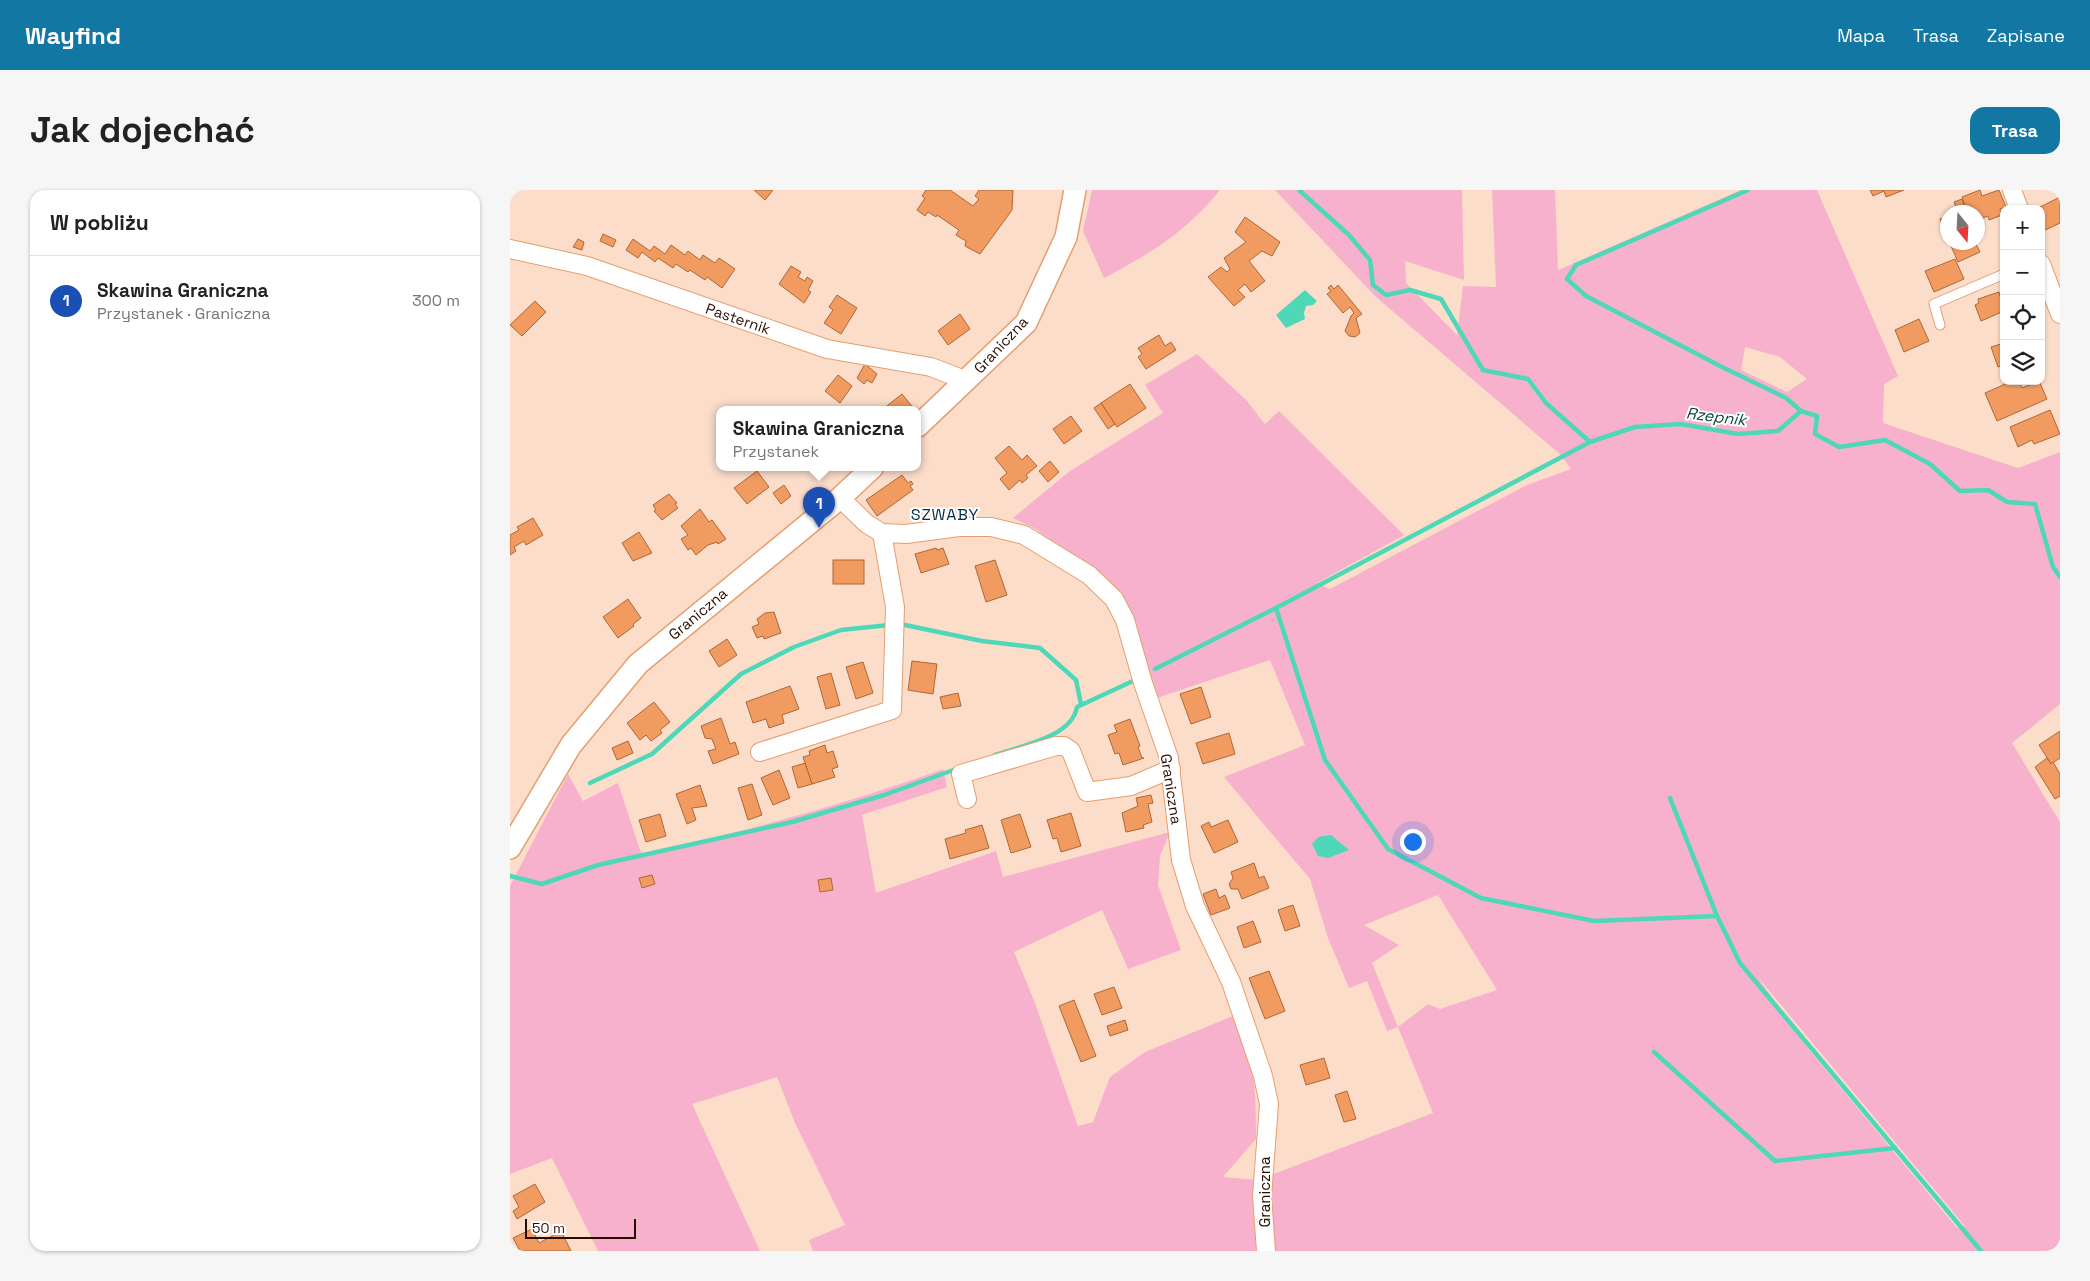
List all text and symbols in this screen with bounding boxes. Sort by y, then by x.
text: Wayfind [25,20,121,51]
text: Mapa [1837,24,1885,47]
text: Trasa [1913,24,1959,47]
text: Zapisane [1987,24,2065,47]
button: Trasa [1970,107,2060,154]
text: Jak dojechać [30,108,255,152]
north arrow [1940,205,1985,250]
map controls [2000,205,2045,385]
button: + [2000,205,2045,250]
text: W pobliżu [50,209,149,236]
button: − [2000,250,2045,295]
text: Skawina Graniczna [97,278,269,303]
text: 1 [62,290,70,311]
text: 300 m [412,290,460,311]
button: locate [2000,295,2045,340]
street label: Pasternik [703,299,773,338]
text: Przystanek · Graniczna [97,303,271,324]
street label: Graniczna [969,312,1032,377]
button: layers [2000,340,2045,385]
water label: Rzepnik [1685,402,1749,431]
popup [716,406,921,471]
text: Skawina Graniczna [733,416,904,441]
text: Przystanek [733,441,819,462]
pin: 1 [803,487,835,528]
district label: SZWABY [911,504,979,525]
street label: Graniczna [664,583,731,644]
street label: Graniczna [1157,752,1186,826]
your location [1400,829,1426,855]
street label: Graniczna [1255,1156,1274,1228]
scale bar [525,1216,636,1239]
text: 50 m [532,1219,565,1237]

